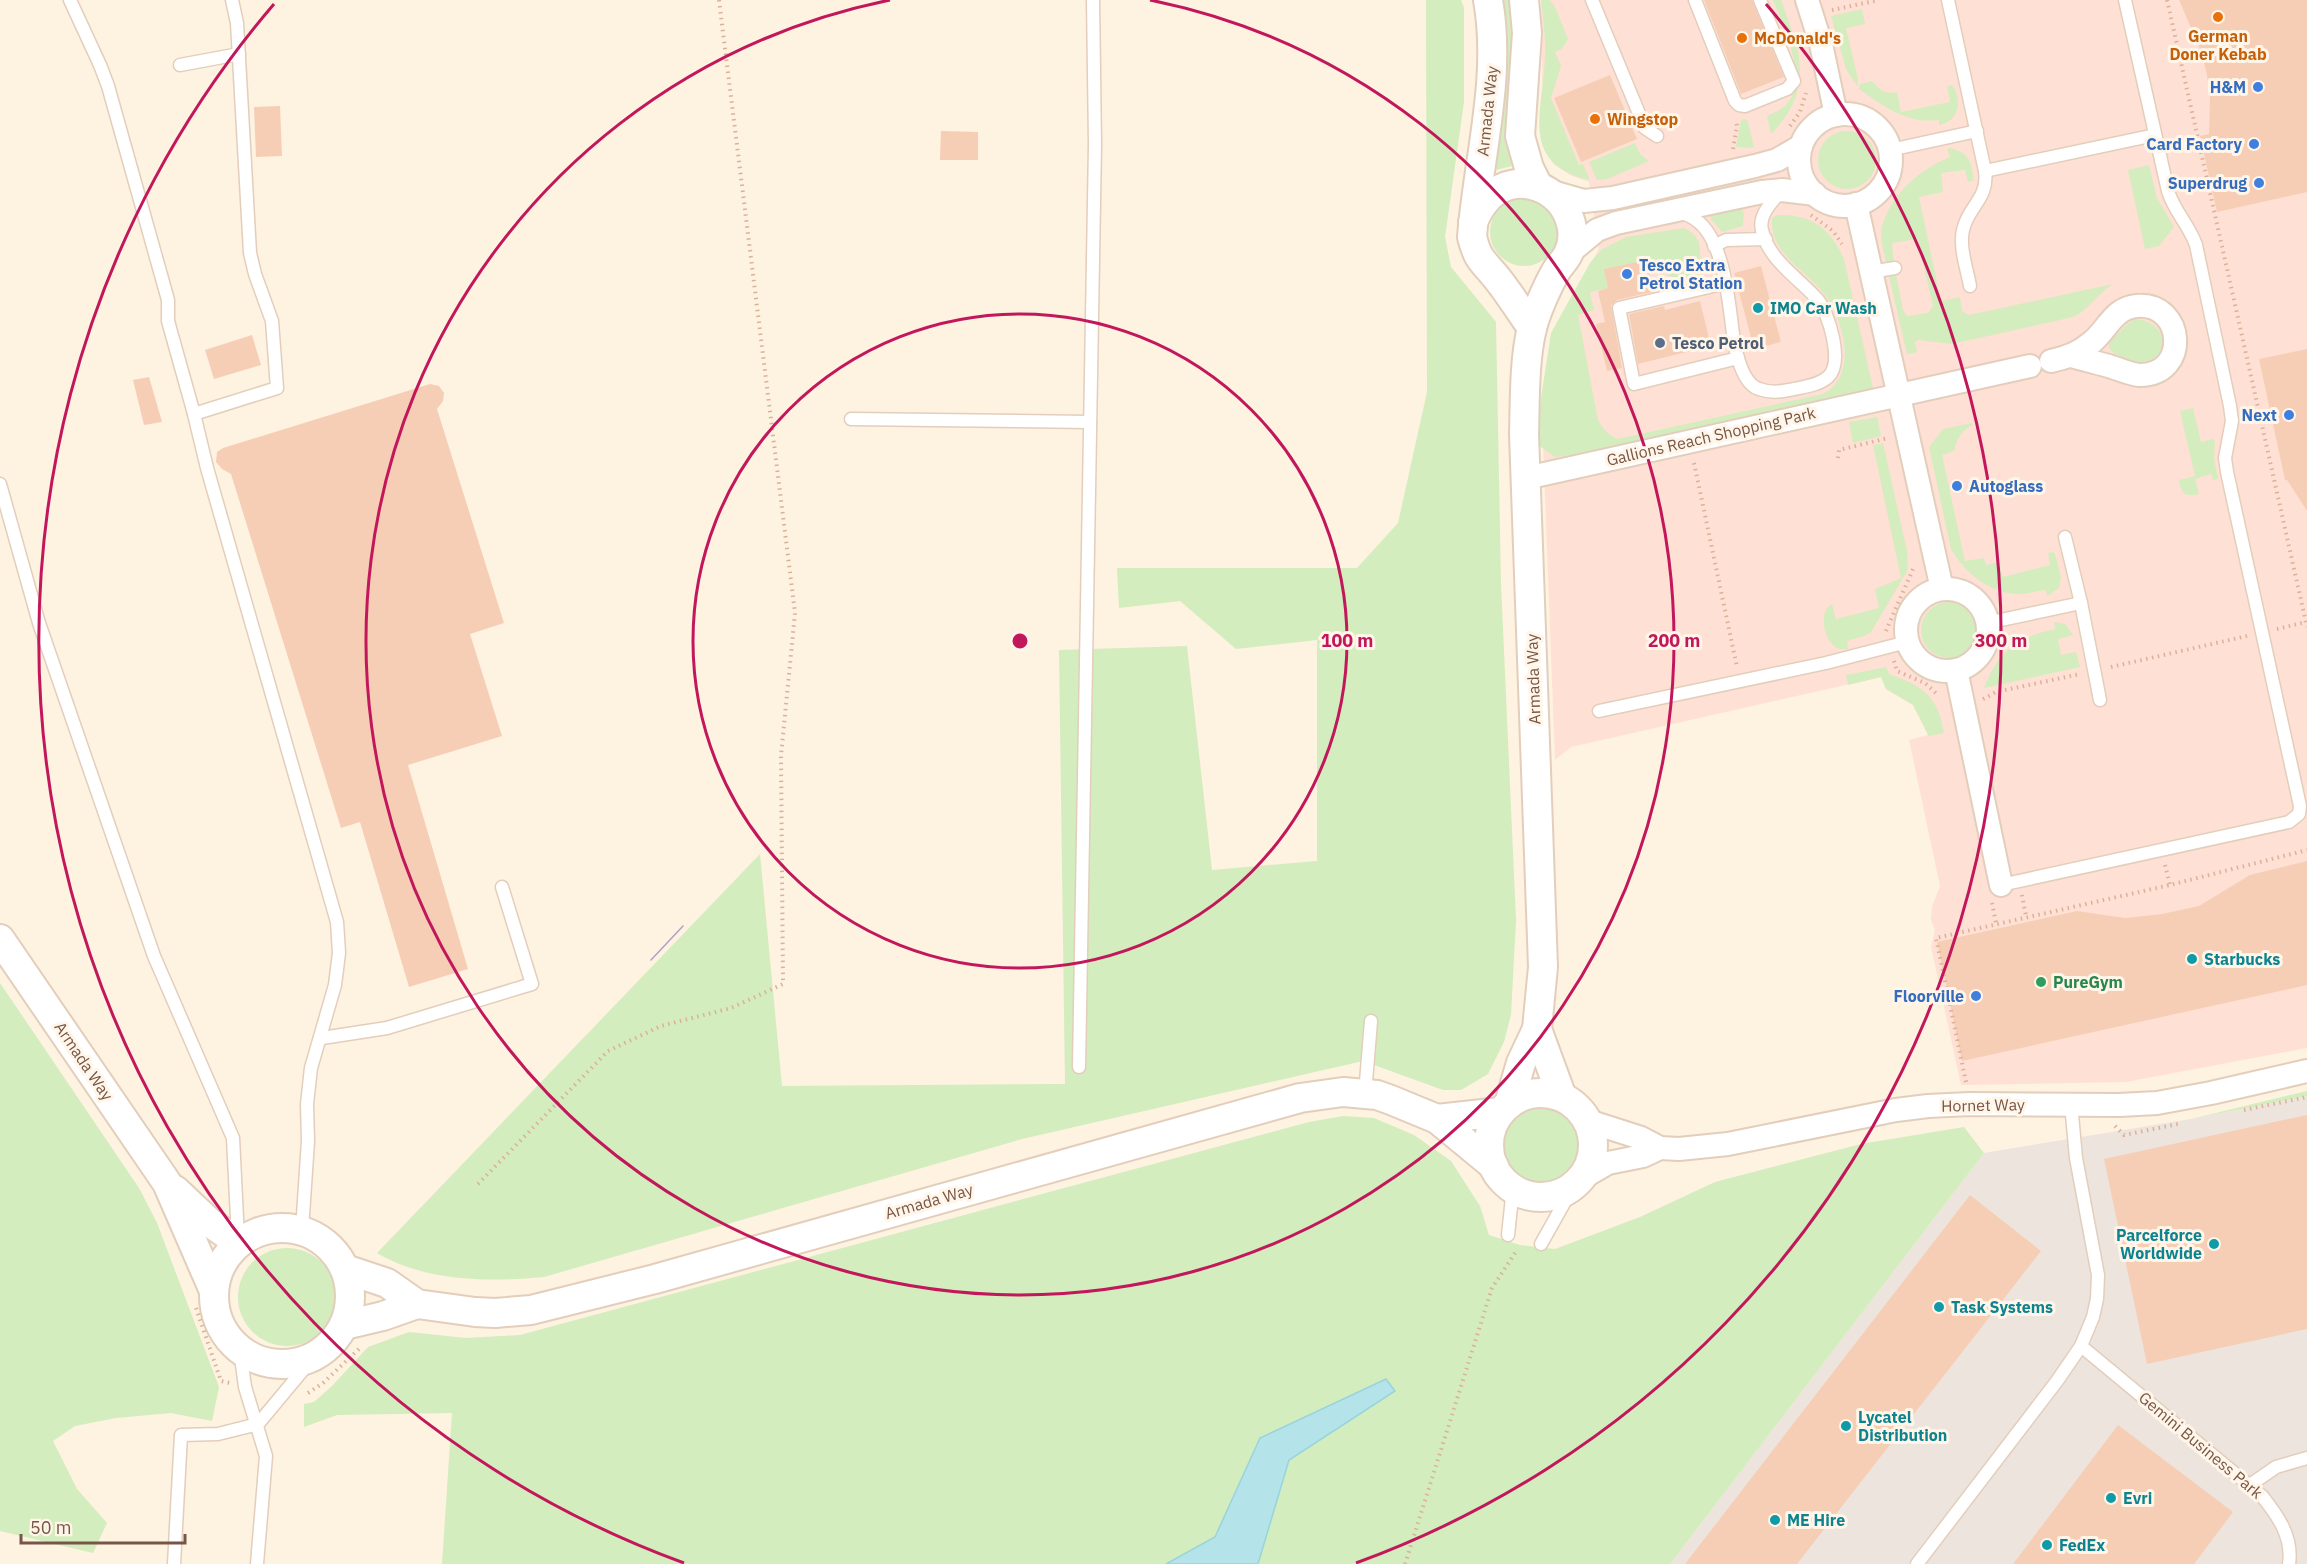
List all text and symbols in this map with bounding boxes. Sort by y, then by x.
marker: German Doner Kebab [2211,10,2225,24]
place label: German Doner Kebab [2169,26,2267,64]
place label: McDonald's [1754,28,1841,48]
marker: McDonald's [1735,31,1749,45]
street label: Armada Way [1472,65,1502,157]
place label: H&M [2210,77,2246,97]
marker: H&M [2251,80,2265,94]
place label: Wingstop [1607,109,1679,129]
marker: Wingstop [1588,112,1602,126]
place label: Card Factory [2146,134,2242,154]
marker: Card Factory [2247,137,2261,151]
place label: Superdrug [2168,173,2247,193]
marker: Superdrug [2252,176,2266,190]
place label: Tesco Extra Petrol Station [1639,255,1743,293]
marker: Tesco Extra Petrol Station [1620,267,1634,281]
place label: IMO Car Wash [1770,298,1877,318]
marker: IMO Car Wash [1751,301,1765,315]
place label: Tesco Petrol [1672,333,1764,353]
marker: Tesco Petrol [1653,336,1667,350]
street label: Gallions Reach Shopping Park [1605,402,1818,470]
place label: Next [2242,405,2277,425]
marker: Next [2282,408,2296,422]
place label: Autoglass [1969,476,2043,496]
marker: Autoglass [1950,479,1964,493]
text: 100 m [1321,629,1373,652]
text: 200 m [1648,629,1700,652]
text: 300 m [1975,629,2027,652]
centre of rings [1010,631,1030,651]
street label: Armada Way [1521,633,1545,725]
place label: Starbucks [2204,949,2280,969]
marker: Starbucks [2185,952,2199,966]
place label: PureGym [2053,972,2123,992]
marker: PureGym [2034,975,2048,989]
place label: Floorville [1893,986,1964,1006]
marker: Floorville [1969,989,1983,1003]
street label: Armada Way [50,1018,118,1104]
street label: Hornet Way [1941,1094,2025,1116]
street label: Armada Way [883,1179,975,1223]
place label: Parcelforce Worldwide [2116,1225,2202,1263]
marker: Parcelforce Worldwide [2207,1237,2221,1251]
place label: Task Systems [1951,1297,2053,1317]
marker: Task Systems [1932,1300,1946,1314]
street label: Gemini Business Park [2135,1387,2267,1503]
place label: Lycatel Distribution [1858,1407,1947,1445]
marker: Lycatel Distribution [1839,1419,1853,1433]
place label: Evri [2123,1488,2152,1508]
marker: Evri [2104,1491,2118,1505]
scale bar [21,1507,184,1545]
place label: ME Hire [1787,1510,1845,1530]
marker: ME Hire [1768,1513,1782,1527]
text: 50 m [30,1516,72,1539]
place label: FedEx [2059,1535,2105,1555]
marker: FedEx [2040,1538,2054,1552]

